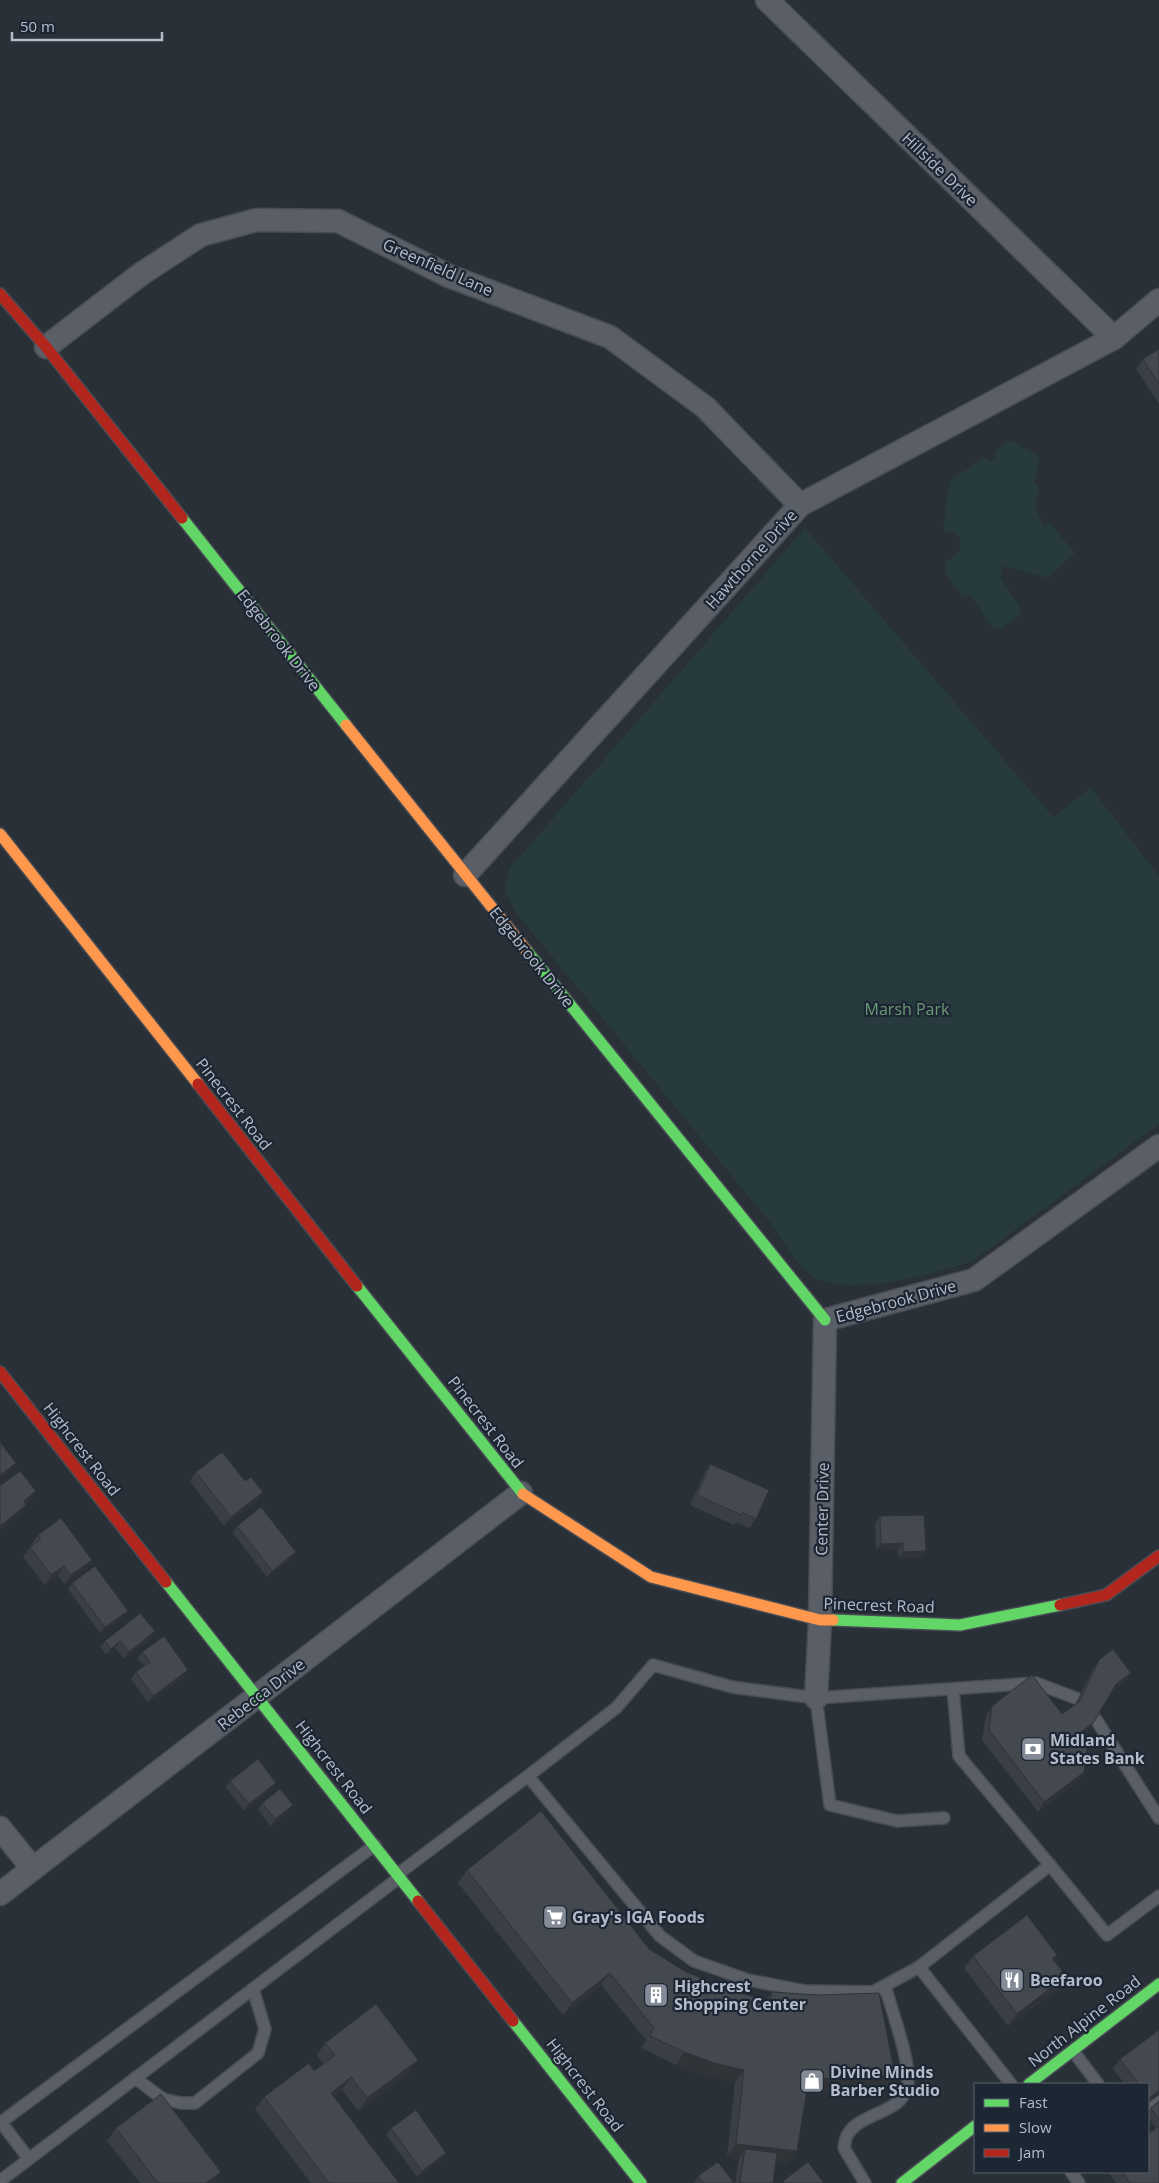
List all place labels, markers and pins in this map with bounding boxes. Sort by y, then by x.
place label: Midland States Bank [1050,1729,1145,1769]
bank icon: Midland States Bank [1020,1736,1046,1762]
supermarket icon: Gray's IGA Foods [542,1904,568,1930]
place label: Gray's IGA Foods [572,1906,705,1928]
restaurant icon: Beefaroo [999,1967,1025,1993]
place label: Beefaroo [1030,1969,1103,1991]
place label: Highcrest Shopping Center [674,1975,806,2015]
building icon: Highcrest Shopping Center [643,1982,669,2008]
place label: Divine Minds Barber Studio [830,2061,940,2101]
shop icon: Divine Minds Barber Studio [799,2068,825,2094]

